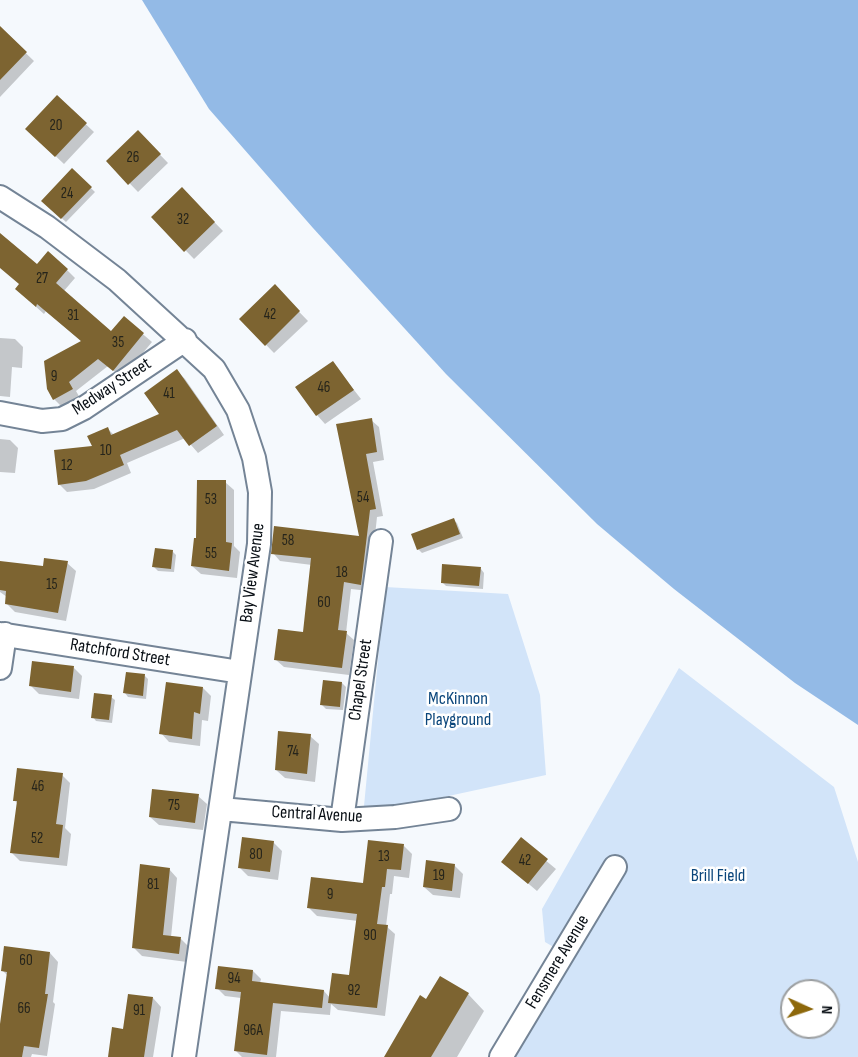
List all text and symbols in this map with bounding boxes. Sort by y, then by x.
house number: 20 [50,117,62,135]
house number: 26 [127,149,139,167]
house number: 24 [61,185,73,203]
house number: 32 [177,211,189,229]
house number: 27 [36,270,48,288]
house number: 42 [264,306,276,324]
house number: 31 [67,307,79,325]
house number: 35 [112,334,124,352]
street label: Medway Street [68,353,156,421]
house number: 9 [51,368,57,386]
house number: 46 [318,379,330,397]
house number: 41 [163,385,175,403]
house number: 10 [100,442,112,460]
house number: 12 [61,457,73,475]
house number: 54 [357,489,369,507]
house number: 53 [205,491,217,509]
street label: Bay View Avenue [236,522,270,624]
house number: 58 [282,532,294,550]
house number: 55 [205,545,217,563]
house number: 18 [336,564,348,582]
house number: 15 [46,576,58,594]
house number: 60 [317,594,331,612]
street label: Ratchford Street [69,634,171,672]
street label: Chapel Street [345,638,377,722]
park label: McKinnon Playground [425,688,491,730]
house number: 74 [287,743,299,761]
house number: 46 [32,778,44,796]
house number: 75 [168,797,180,815]
street label: Central Avenue [271,802,363,828]
house number: 52 [31,830,43,848]
house number: 80 [249,846,263,864]
house number: 13 [378,848,390,866]
house number: 42 [519,852,531,870]
park label: Brill Field [691,865,745,887]
house number: 19 [433,867,445,885]
house number: 81 [147,876,159,894]
house number: 9 [327,886,333,904]
street label: Fensmere Avenue [522,911,594,1013]
house number: 90 [363,927,377,945]
house number: 60 [19,952,33,970]
house number: 94 [228,970,240,988]
north arrow [780,979,840,1039]
house number: 92 [348,982,360,1000]
house number: 66 [17,1000,31,1018]
house number: 91 [133,1002,145,1020]
text: N [817,1005,836,1015]
house number: 96A [243,1022,263,1040]

